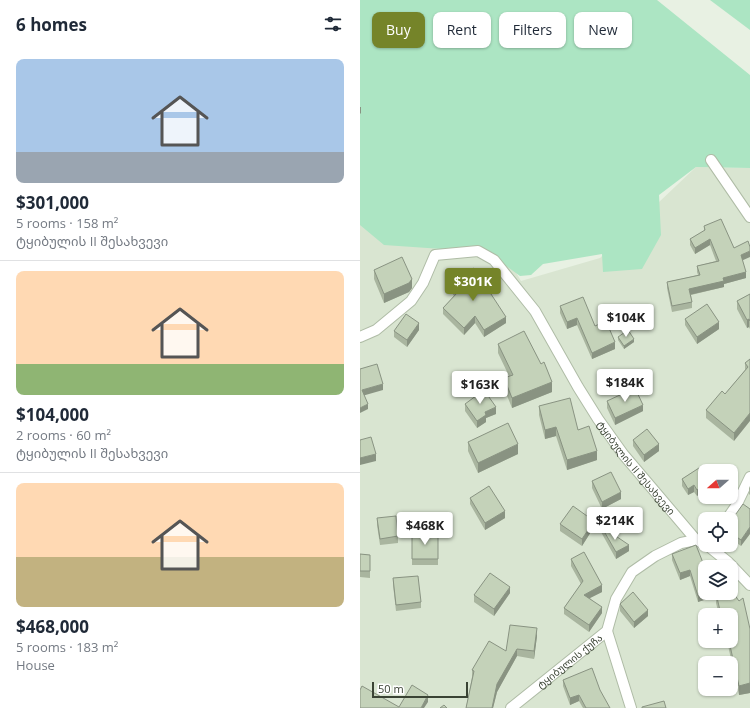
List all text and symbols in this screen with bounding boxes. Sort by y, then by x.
chip: Buy [372,12,425,48]
chip: Rent [433,12,491,48]
chip: Filters [499,12,566,48]
chip: New [574,12,632,48]
text: 6 homes [16,13,87,36]
icon: filters [322,13,344,35]
icon: home [144,85,216,157]
text: $301,000 [16,191,89,214]
text: 5 rooms · 158 m² [16,214,118,232]
text: ტყიბულის II შესახვევი [16,232,168,250]
pin: $301K [445,268,501,302]
text: $301K [454,272,492,290]
icon: home [144,297,216,369]
pin: $104K [598,304,654,338]
text: $104K [607,308,645,326]
pin: $184K [597,369,653,403]
pin: $163K [452,371,508,405]
text: $184K [606,373,644,391]
text: $163K [461,375,499,393]
text: $104,000 [16,403,89,426]
street label: ტყიბულის II შესახვევი [594,418,679,518]
text: 2 rooms · 60 m² [16,426,111,444]
text: ტყიბულის II შესახვევი [16,444,168,462]
north arrow [698,464,738,504]
map controls [698,464,738,696]
pin: $214K [587,507,643,541]
icon: home [144,509,216,581]
text: $214K [596,511,634,529]
pin: $468K [397,512,453,546]
button: locate [698,512,738,552]
text: $468K [406,516,444,534]
button: layers [698,560,738,600]
button: + [698,608,738,648]
text: $468,000 [16,615,89,638]
street label: ტყიბულის ქუჩა [534,631,605,692]
text: 5 rooms · 183 m² [16,638,118,656]
text: House [16,656,55,674]
button: − [698,656,738,696]
scale bar [372,680,468,699]
text: 50 m [378,681,404,696]

